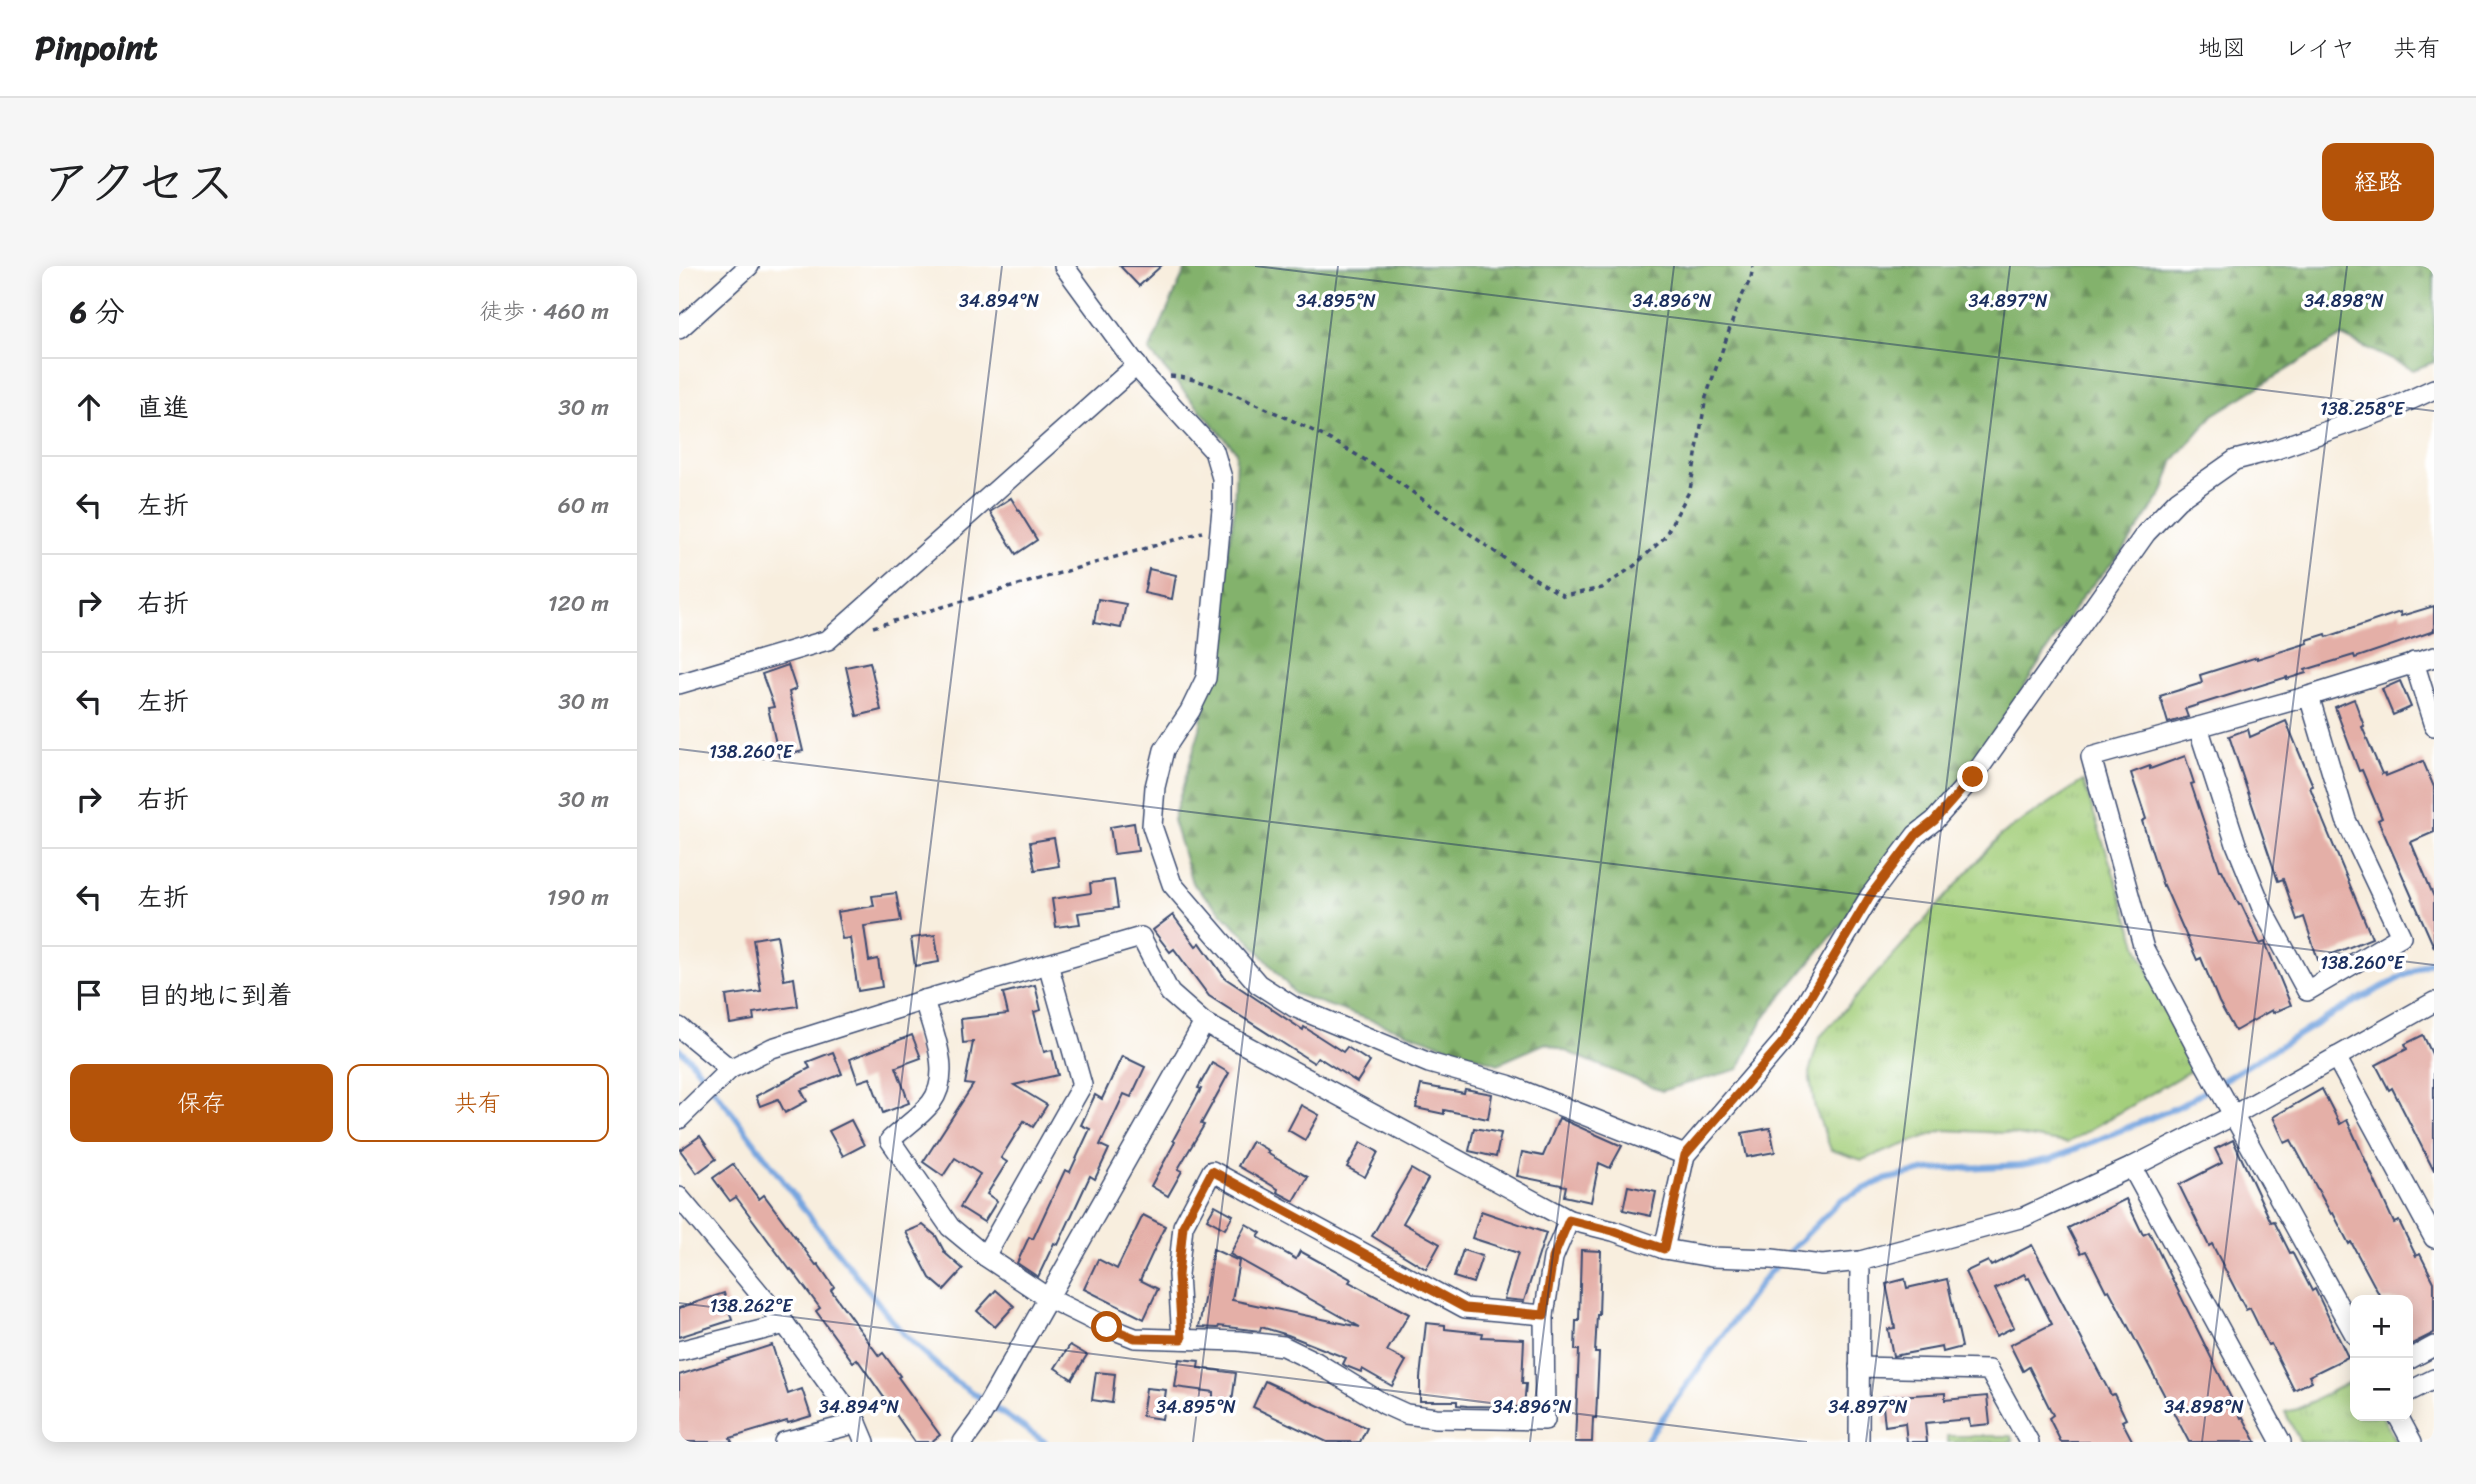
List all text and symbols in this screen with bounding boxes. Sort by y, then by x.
text: Pinpoint [35,19,158,77]
text: 地図 [2198,27,2246,69]
text: レイヤ [2284,27,2355,69]
text: 共有 [2393,27,2441,69]
text: アクセス [42,139,235,226]
button: 経路 [2322,143,2434,221]
text: 6 分 [70,285,125,339]
text: 34.894°N [959,285,1039,317]
text: 34.895°N [1296,285,1376,317]
text: 34.896°N [1633,285,1712,317]
text: 34.897°N [1969,285,2048,317]
text: 34.898°N [2304,285,2384,317]
text: 徒歩 · 460 m [479,291,609,332]
text: 直進 [137,384,189,430]
text: 30 m [558,387,609,428]
icon: ahead [70,388,108,426]
text: 138.258°E [2320,393,2405,425]
text: 左折 [137,482,189,528]
text: 60 m [558,485,609,526]
icon: left [70,486,108,524]
text: 右折 [137,580,189,626]
text: 120 m [548,583,609,624]
icon: right [70,584,108,622]
text: 左折 [137,678,189,724]
text: 30 m [558,681,609,722]
icon: left [70,682,108,720]
text: 138.260°E [709,736,794,768]
route end [1957,761,1988,792]
text: 右折 [137,776,189,822]
text: 30 m [558,779,609,820]
icon: right [70,780,108,818]
text: 左折 [137,874,189,920]
text: 190 m [547,877,609,918]
icon: left [70,878,108,916]
text: 138.260°E [2320,947,2405,979]
text: 目的地に到着 [137,972,293,1018]
icon: arrive [70,976,108,1014]
button: 保存 [70,1064,333,1142]
button: 共有 [347,1064,609,1142]
text: 138.262°E [710,1290,793,1322]
map controls [2350,1295,2413,1421]
button: + [2350,1295,2413,1358]
route start [1091,1311,1122,1342]
button: − [2350,1358,2413,1421]
text: 34.894°N [819,1391,899,1423]
text: 34.895°N [1156,1391,1236,1423]
text: 34.896°N [1493,1391,1572,1423]
text: 34.897°N [1829,1391,1908,1423]
text: 34.898°N [2164,1391,2244,1423]

